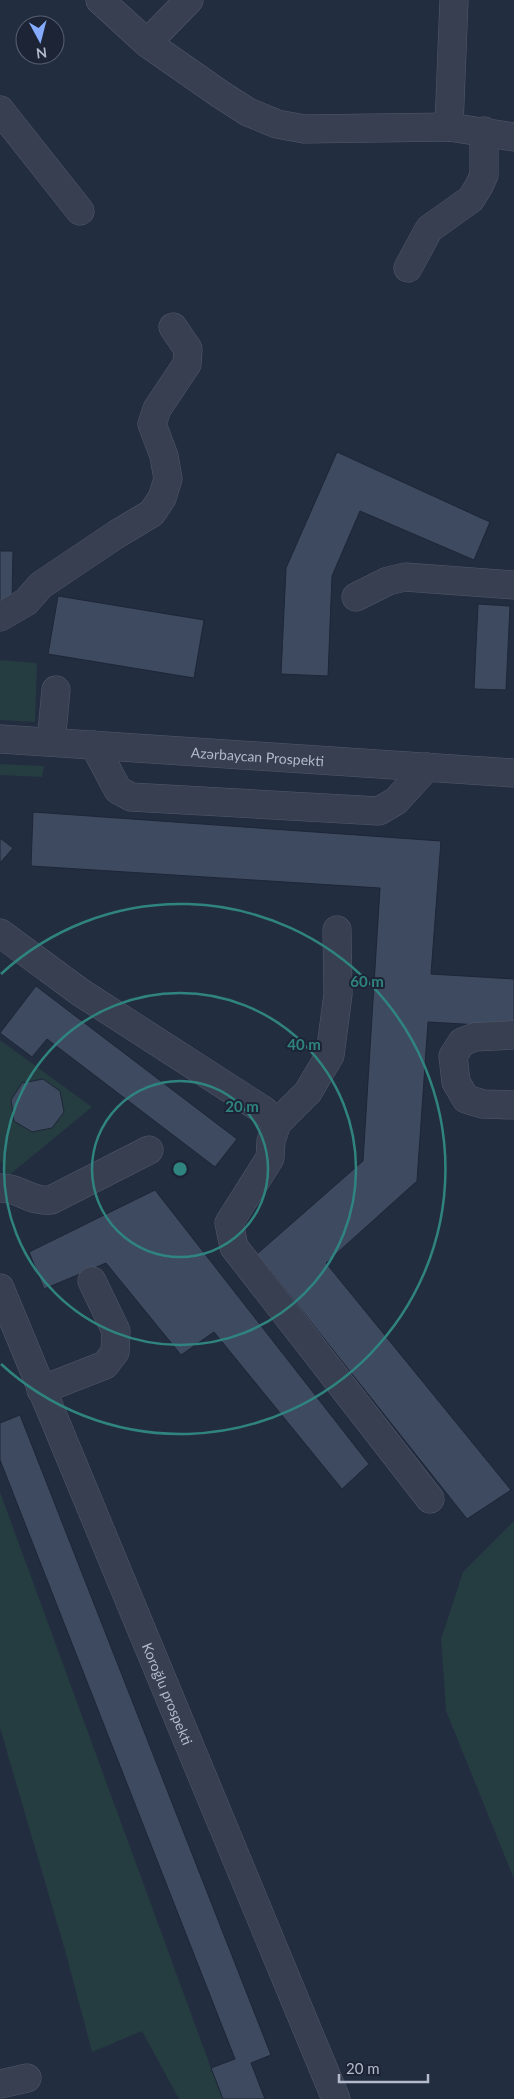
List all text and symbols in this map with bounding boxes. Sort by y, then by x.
north arrow [15,15,65,65]
text: N [35,44,48,62]
street label: Azərbaycan Prospekti [190,743,324,769]
text: 60 m [350,972,384,990]
text: 40 m [287,1035,321,1053]
text: 20 m [225,1097,259,1115]
centre of rings [171,1160,189,1178]
street label: Koroğlu prospekti [139,1640,197,1747]
scale bar [339,2052,428,2084]
text: 20 m [346,2059,380,2077]

